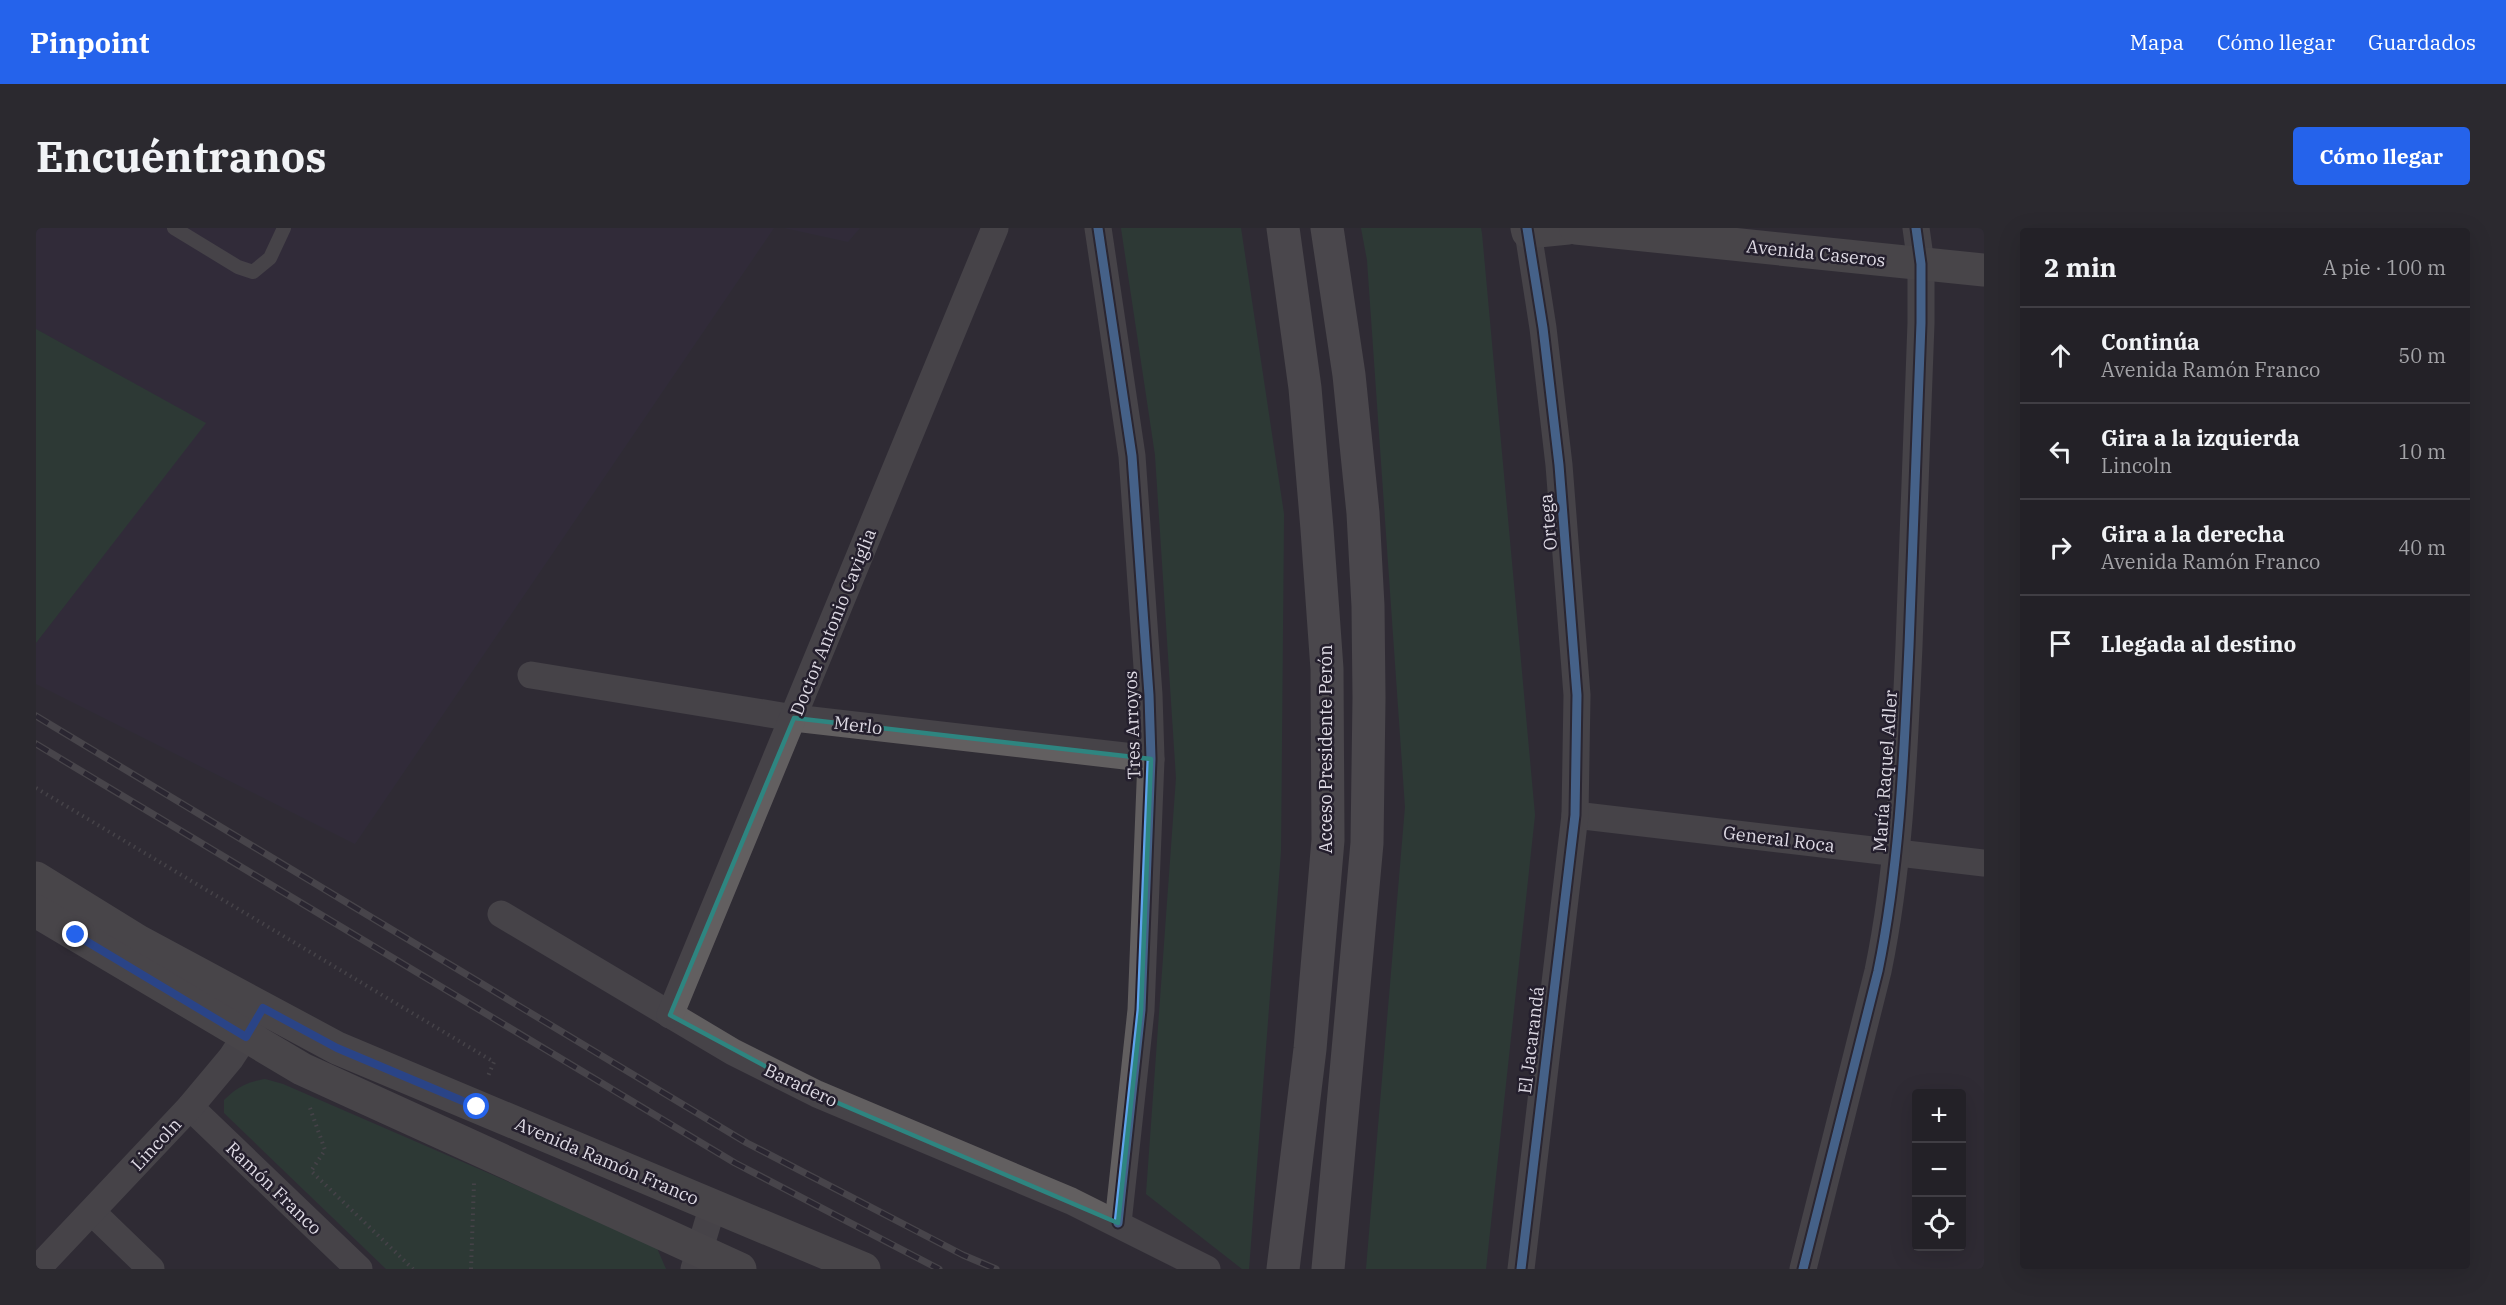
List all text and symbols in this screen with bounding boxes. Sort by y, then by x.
text: Pinpoint [30,24,150,61]
text: Mapa [2130,28,2184,56]
text: Cómo llegar [2217,28,2335,56]
text: Guardados [2368,28,2476,56]
button: Cómo llegar [2293,127,2470,185]
text: Encuéntranos [36,129,327,184]
street label: Avenida Caseros [1745,234,1887,272]
text: 2 min [2044,250,2117,284]
text: A pie · 100 m [2323,254,2446,281]
text: Continúa [2101,327,2200,356]
icon: ahead [2044,339,2077,372]
text: 50 m [2398,342,2446,369]
text: Avenida Ramón Franco [2101,356,2320,383]
text: Gira a la izquierda [2101,423,2300,452]
icon: left [2044,435,2077,468]
text: 10 m [2398,438,2446,465]
text: Lincoln [2101,452,2172,479]
street label: Ortega [1534,493,1562,551]
text: Gira a la derecha [2101,519,2285,548]
street label: Doctor Antonio Caviglia [785,525,881,719]
icon: right [2044,531,2077,564]
text: 40 m [2398,534,2446,561]
text: Avenida Ramón Franco [2101,548,2320,575]
icon: arrive [2044,627,2077,660]
text: Llegada al destino [2101,629,2296,658]
street label: Acceso Presidente Perón [1314,645,1337,853]
street label: Tres Arroyos [1119,670,1145,780]
street label: María Raquel Adler [1868,689,1902,853]
street label: Merlo [832,711,884,739]
street label: General Roca [1722,821,1836,857]
route end [62,921,88,947]
street label: El Jacarandá [1513,985,1549,1095]
street label: Baradero [761,1058,841,1112]
map controls [1912,1089,1966,1251]
button: + [1912,1089,1966,1143]
route start [463,1093,489,1119]
street label: Avenida Ramón Franco [512,1112,702,1210]
street label: Lincoln [126,1113,186,1175]
street label: Ramón Franco [221,1137,327,1239]
button: − [1912,1143,1966,1197]
button: locate [1912,1197,1966,1251]

